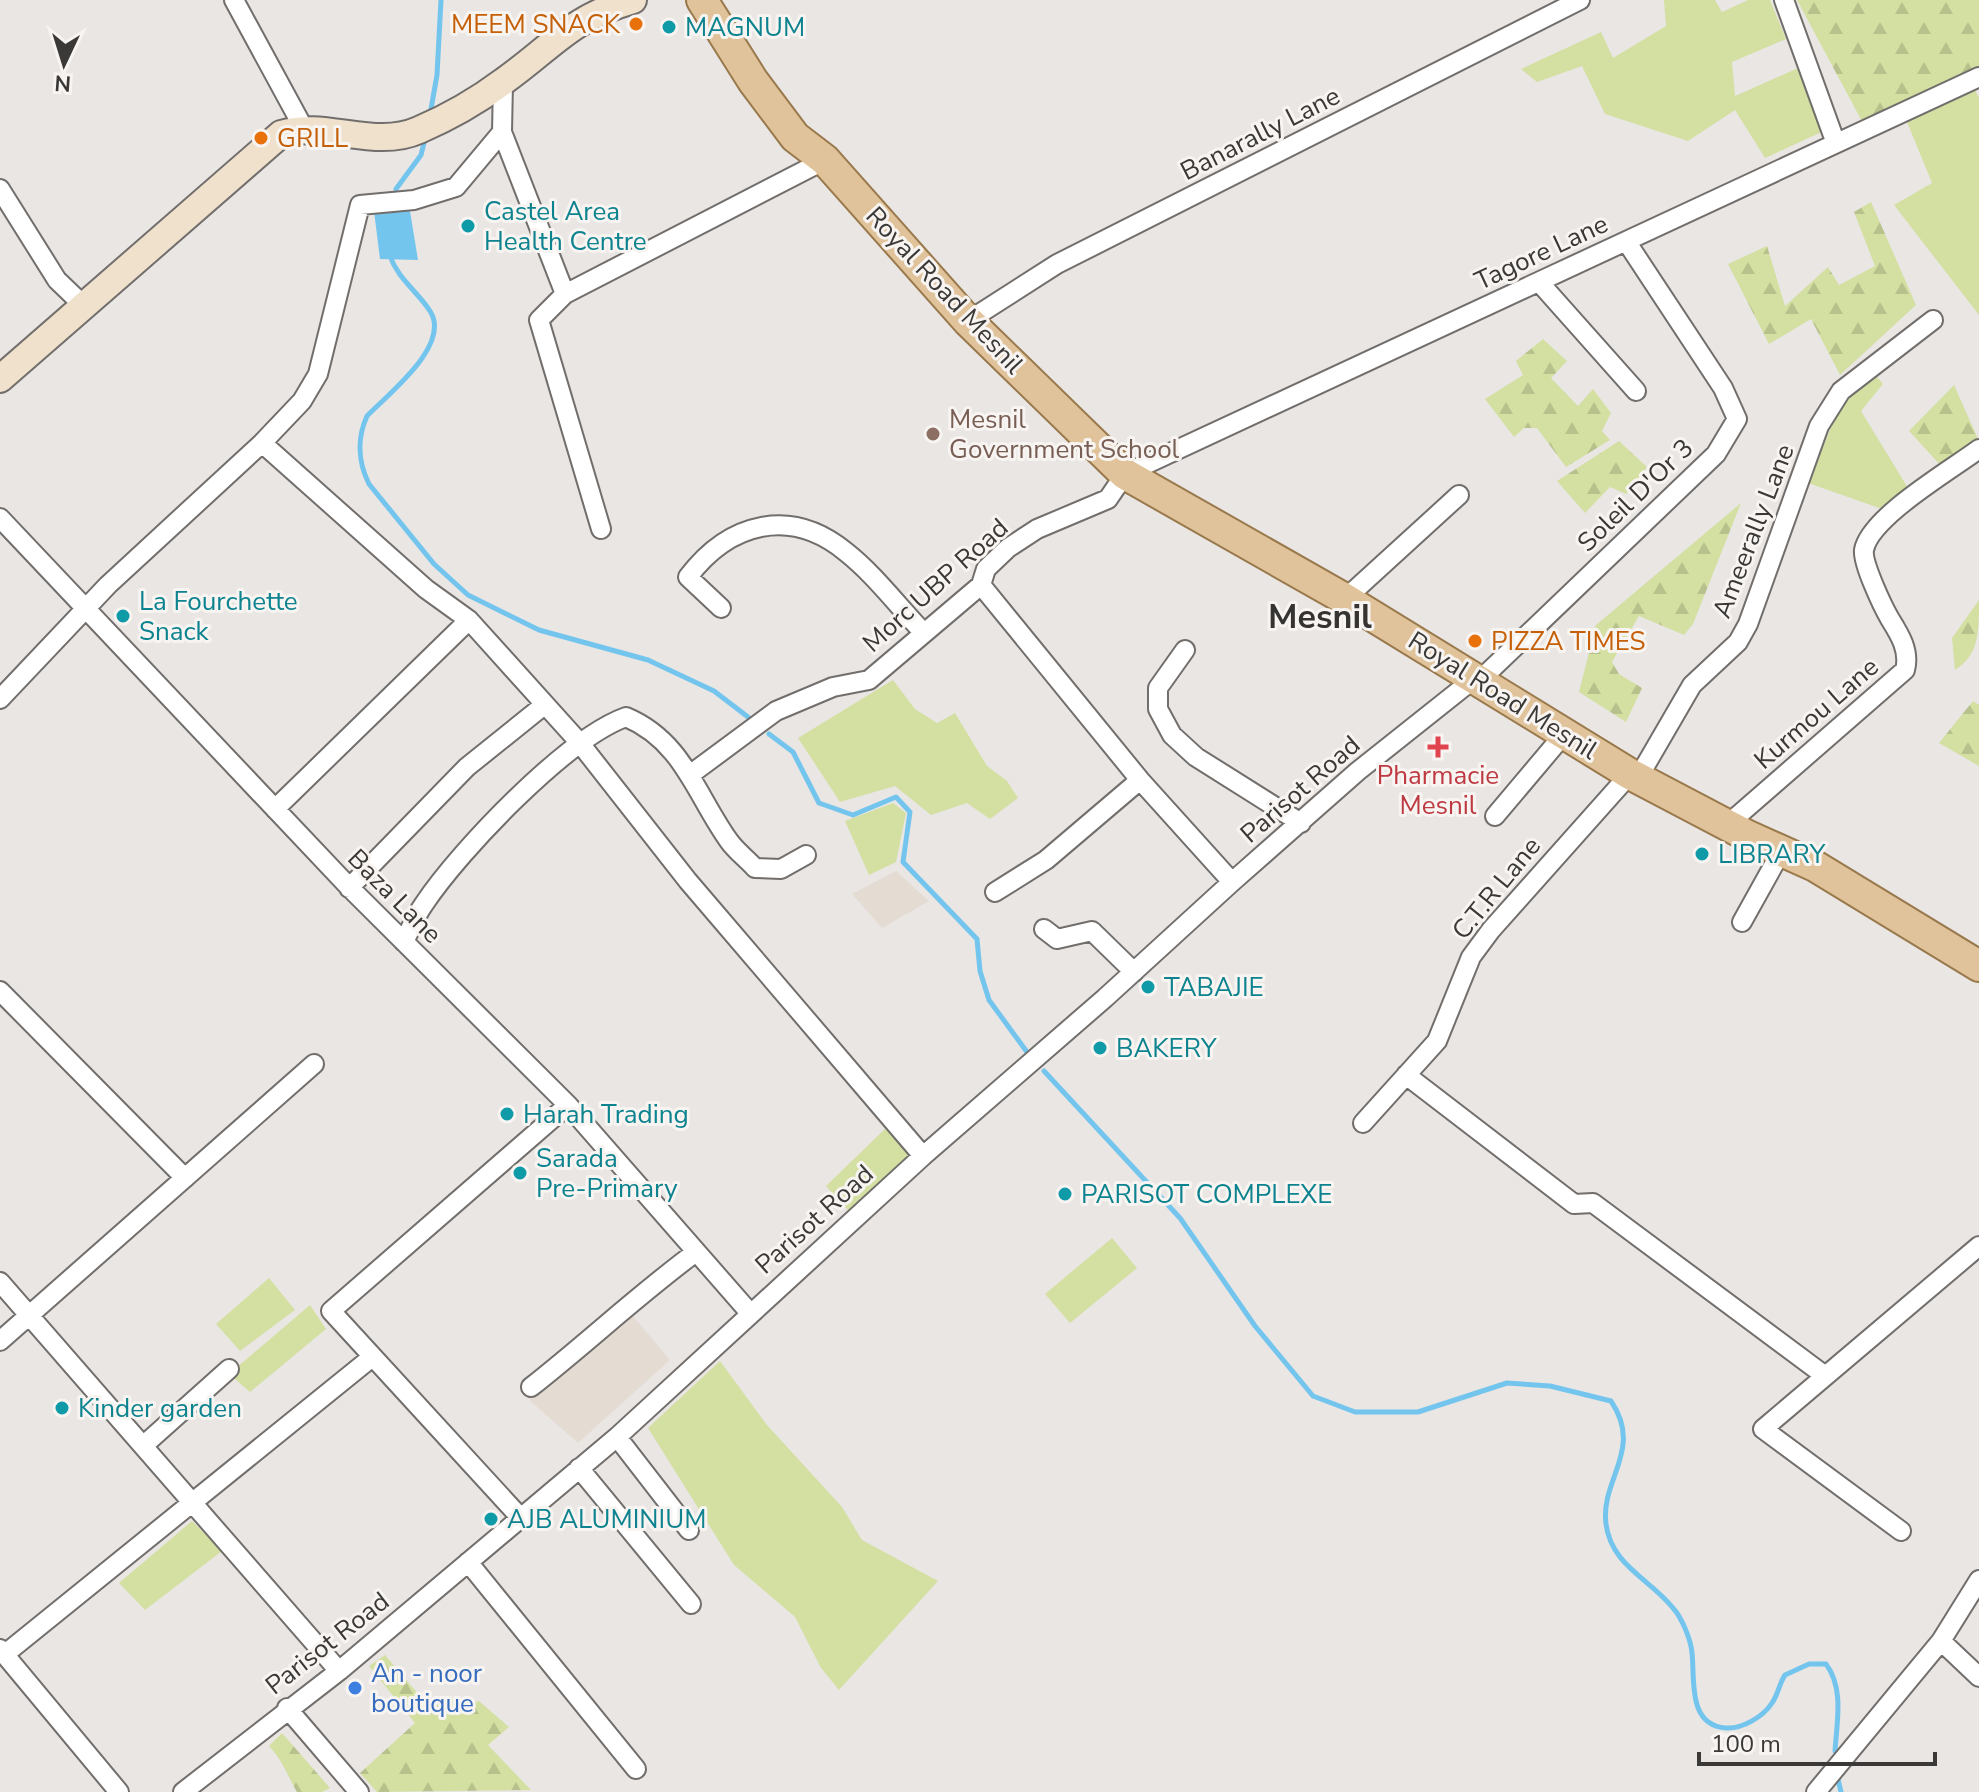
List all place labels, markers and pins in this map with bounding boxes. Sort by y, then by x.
place label: MEEM SNACK [451,7,621,42]
place label: MAGNUM [685,10,805,45]
marker: MEEM SNACK [627,15,645,33]
marker: MAGNUM [660,18,678,36]
place label: GRILL [277,121,348,156]
marker: GRILL [252,129,270,147]
place label: Castel Area Health Centre [484,194,647,259]
marker: Castel Area Health Centre [459,217,477,235]
place label: Mesnil Government School [949,402,1180,467]
marker: Mesnil Government School [924,425,942,443]
place label: La Fourchette Snack [139,584,298,649]
marker: La Fourchette Snack [114,607,132,625]
place label: PIZZA TIMES [1491,624,1646,659]
marker: PIZZA TIMES [1466,632,1484,650]
marker: Pharmacie Mesnil [1429,738,1447,756]
place label: Pharmacie Mesnil [1377,758,1499,823]
place label: LIBRARY [1718,837,1826,872]
marker: LIBRARY [1693,845,1711,863]
place label: TABAJIE [1164,970,1264,1005]
marker: TABAJIE [1139,978,1157,996]
place label: BAKERY [1116,1031,1217,1066]
marker: BAKERY [1091,1039,1109,1057]
place label: Harah Trading [523,1097,689,1132]
marker: Harah Trading [498,1105,516,1123]
place label: Sarada Pre-Primary [536,1141,678,1206]
marker: Sarada Pre-Primary [511,1164,529,1182]
place label: PARISOT COMPLEXE [1081,1177,1332,1212]
marker: PARISOT COMPLEXE [1056,1185,1074,1203]
place label: Kinder garden [78,1391,242,1426]
marker: Kinder garden [53,1399,71,1417]
place label: AJB ALUMINIUM [507,1502,706,1537]
marker: AJB ALUMINIUM [482,1510,500,1528]
place label: An - noor boutique [371,1656,483,1721]
marker: An - noor boutique [346,1679,364,1697]

